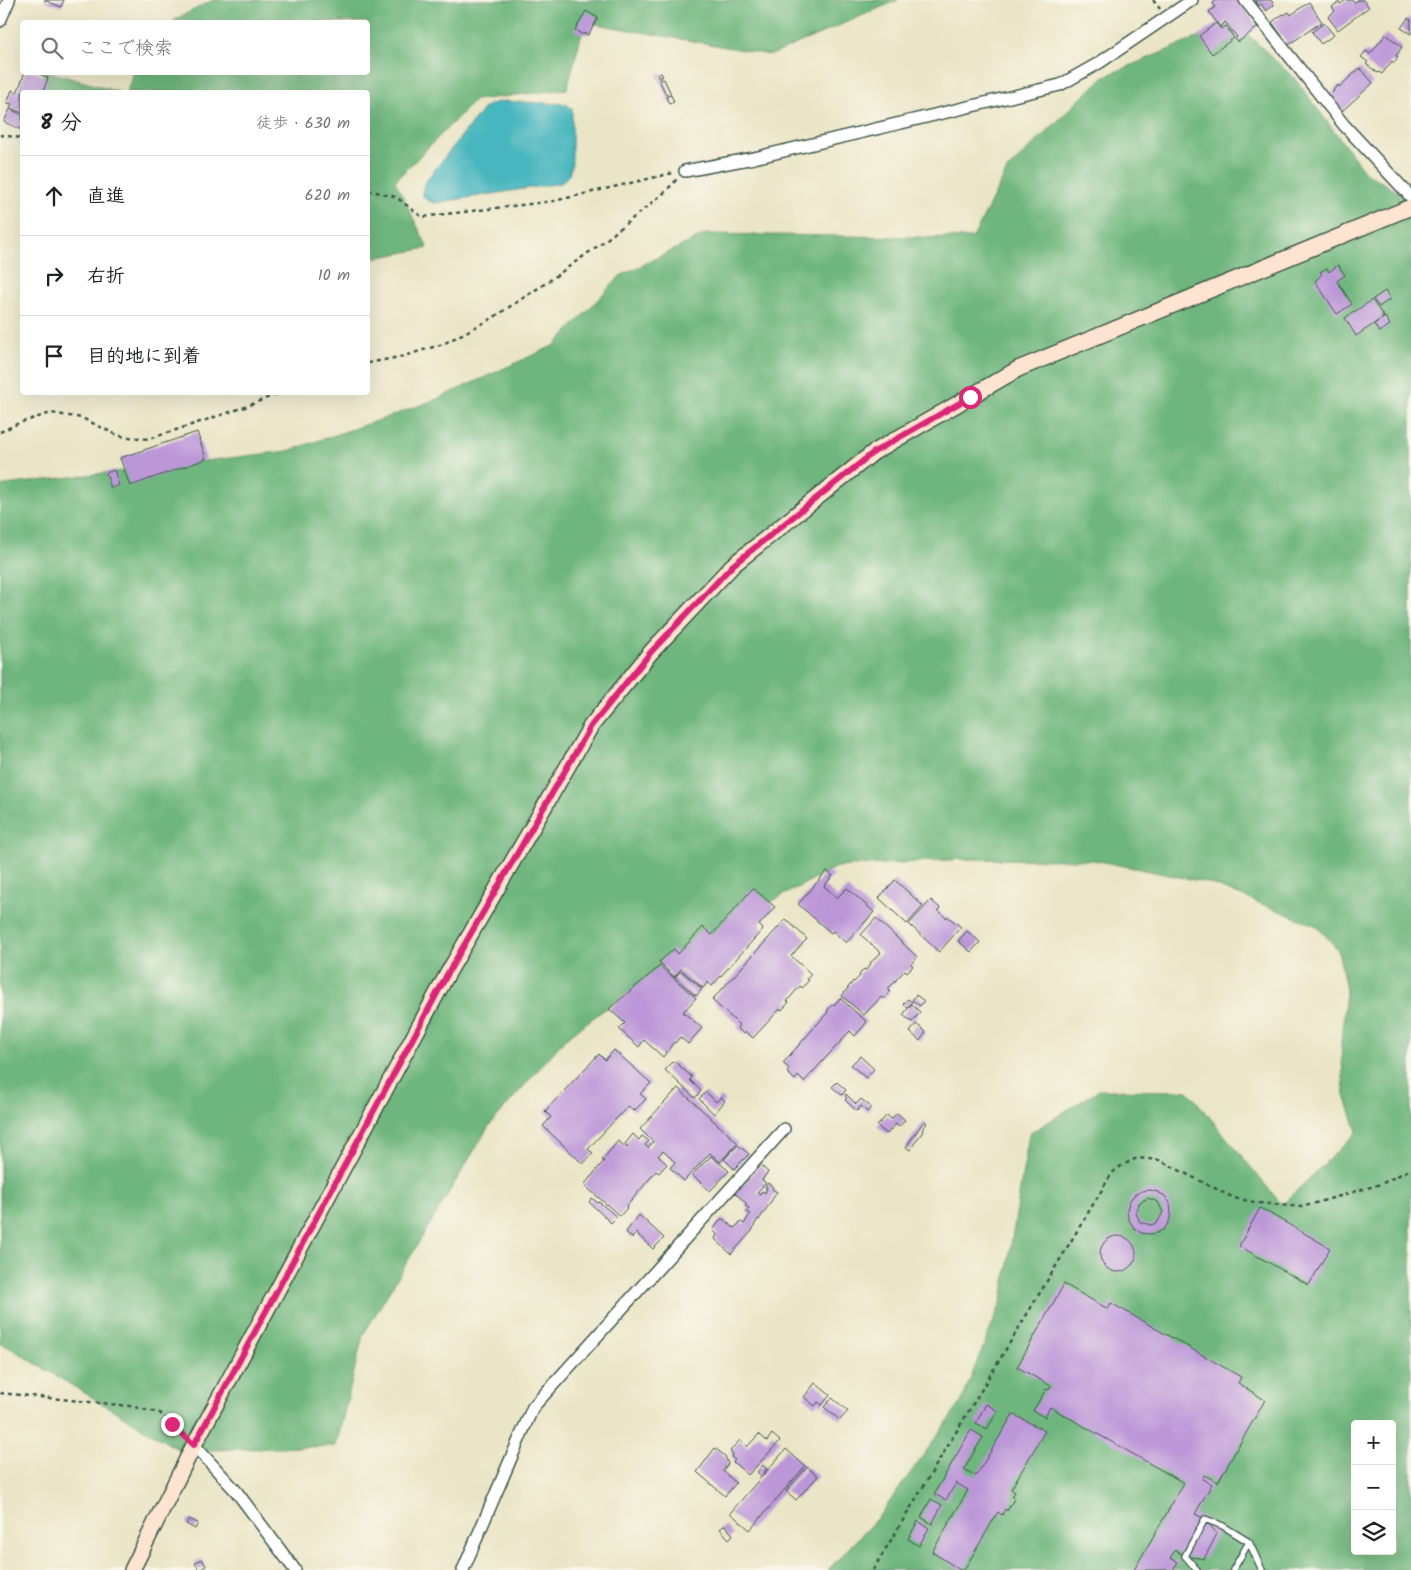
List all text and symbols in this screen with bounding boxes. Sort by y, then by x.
search box [20,20,370,75]
icon: search [38,34,66,62]
text: ここで検索 [78,34,173,64]
text: 8 分 [40,107,81,140]
text: 徒歩 · 630 m [256,111,350,136]
icon: ahead [40,182,68,210]
text: 直進 [87,182,125,212]
text: 620 m [305,183,350,208]
icon: right [40,262,68,290]
text: 右折 [87,262,125,292]
text: 10 m [318,263,350,288]
icon: arrive [40,342,68,370]
text: 目的地に到着 [87,342,201,372]
route start [959,386,982,409]
route end [161,1413,184,1436]
map controls [1351,1420,1396,1555]
button: + [1351,1420,1396,1465]
button: − [1351,1465,1396,1510]
button: layers [1351,1510,1396,1555]

